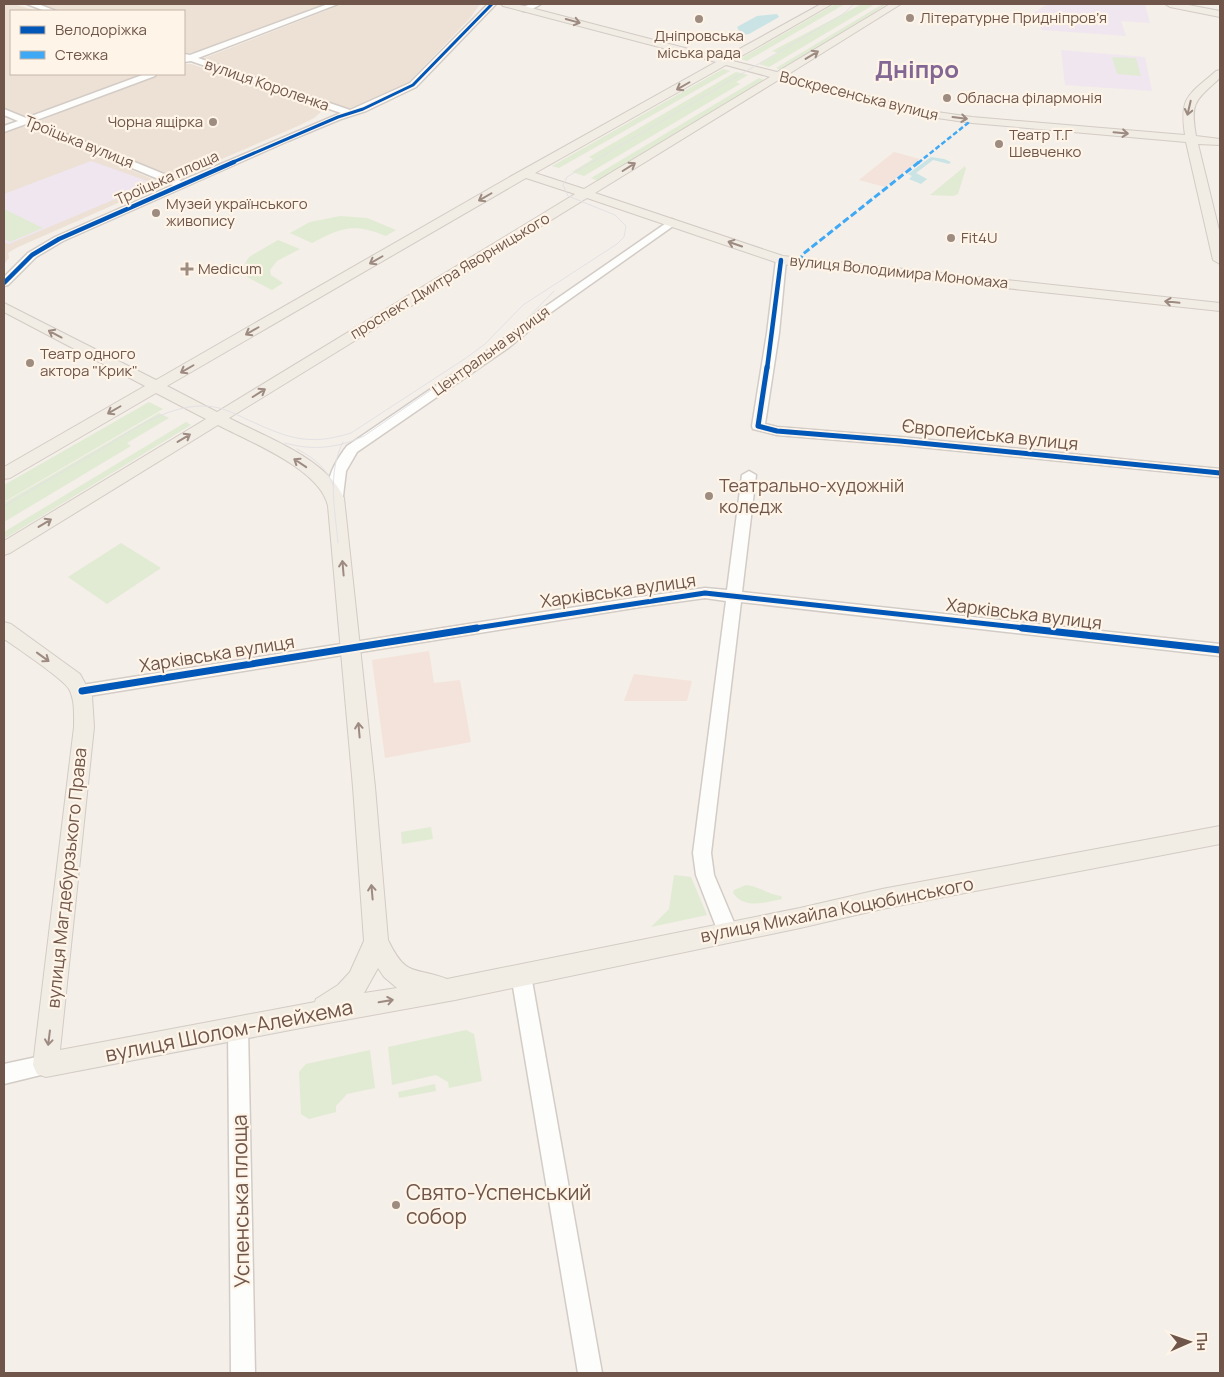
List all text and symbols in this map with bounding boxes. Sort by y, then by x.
place label: Літературне Придніпров’я [920,7,1107,28]
legend [10,10,185,75]
marker: Літературне Придніпров’я [904,12,916,24]
marker: Дніпровська міська рада [693,13,705,25]
one-way arrow [565,17,581,27]
text: Велодоріжка [55,19,147,40]
place label: Дніпровська міська рада [654,25,744,63]
text: Стежка [55,44,108,65]
one-way arrow [805,50,819,61]
district label: Дніпро [875,52,959,85]
street label: вулиця Короленка [202,53,332,116]
street label: Воскресенська вулиця [778,66,941,125]
one-way arrow [676,81,691,91]
place label: Обласна філармонія [957,87,1102,108]
marker: Обласна філармонія [941,92,953,104]
one-way arrow [1184,100,1193,116]
street label: Троїцька вулиця [22,110,137,173]
place label: Чорна ящірка [107,111,203,132]
one-way arrow [951,113,967,123]
marker: Чорна ящірка [207,116,219,128]
place label: Театр Т.Г Шевченко [1009,124,1081,162]
one-way arrow [1113,128,1129,138]
marker: Театр Т.Г Шевченко [993,138,1005,150]
street label: Троїцька площа [112,145,222,210]
one-way arrow [621,162,635,172]
one-way arrow [477,192,492,202]
place label: Музей українського живопису [166,193,308,231]
marker: Музей українського живопису [150,207,162,219]
street label: проспект Дмитра Яворницького [346,207,554,344]
place label: Fit4U [961,227,997,248]
marker: Fit4U [945,232,957,244]
one-way arrow [728,238,744,248]
street label: вулиця Володимира Мономаха [789,250,1009,293]
one-way arrow [369,256,383,266]
place label: Medicum [198,258,262,279]
marker: Medicum [180,262,194,276]
one-way arrow [1164,297,1180,307]
street label: Центральна вулиця [428,301,554,400]
one-way arrow [245,327,259,337]
one-way arrow [48,329,63,338]
place label: Театр одного актора "Крик" [40,343,138,381]
marker: Театр одного актора "Крик" [24,357,36,369]
one-way arrow [180,364,194,374]
one-way arrow [252,387,266,397]
one-way arrow [107,406,121,416]
street label: Європейська вулиця [901,413,1080,455]
one-way arrow [176,433,190,443]
one-way arrow [294,458,308,468]
place label: Театрально-художній коледж [719,473,904,518]
marker: Театрально-художній коледж [703,490,715,502]
one-way arrow [38,518,52,528]
one-way arrow [338,561,347,577]
street label: Харківська вулиця [539,567,697,613]
street label: Харківська вулиця [945,592,1103,634]
street label: Харківська вулиця [137,629,296,677]
one-way arrow [36,652,50,662]
one-way arrow [354,722,364,738]
street label: вулиця Магдебурзького Права [40,746,92,1009]
street label: вулиця Михайла Коцюбинського [698,871,975,947]
one-way arrow [368,884,377,900]
street label: вулиця Шолом-Алейхема [102,992,355,1068]
one-way arrow [378,996,394,1006]
one-way arrow [44,1030,54,1046]
street label: Успенська площа [224,1114,256,1288]
place label: Свято-Успенський собор [406,1178,591,1230]
marker: Свято-Успенський собор [390,1199,402,1211]
north arrow [1164,1317,1214,1367]
text: Пн [1193,1332,1212,1351]

